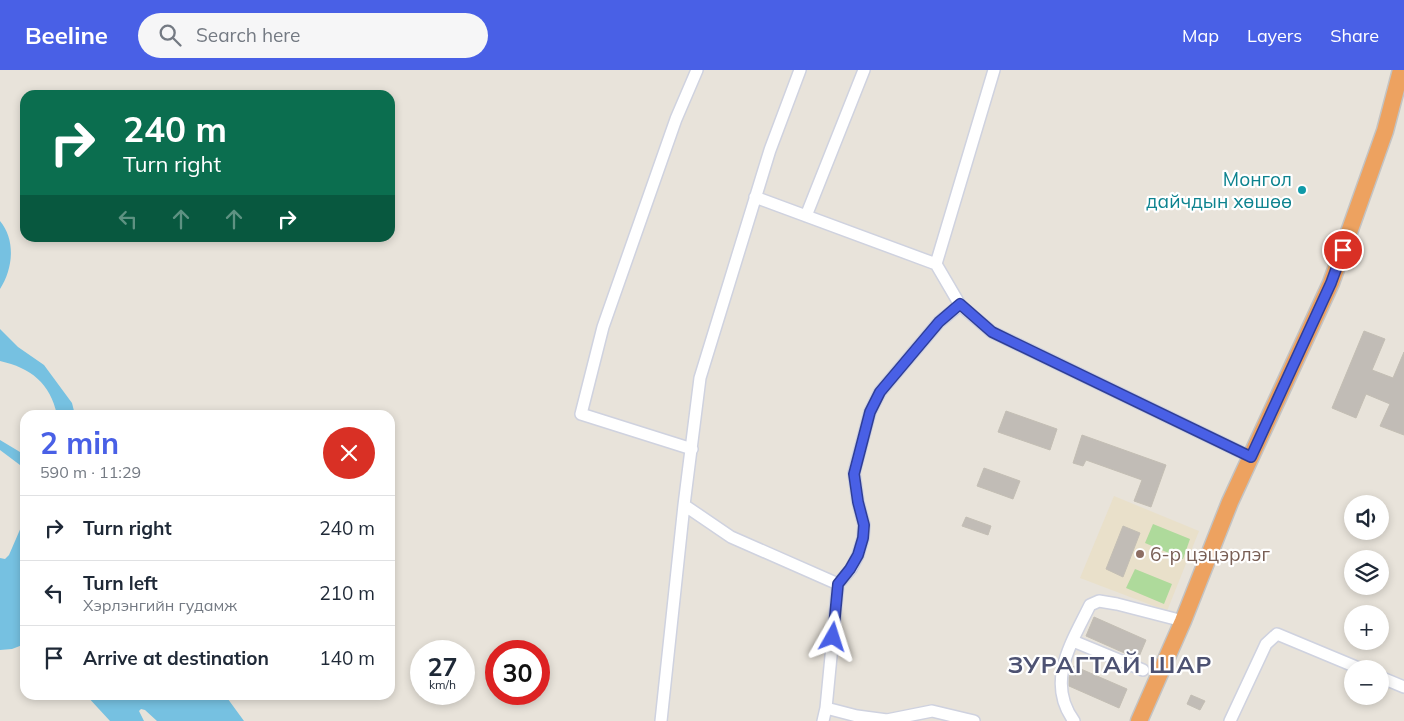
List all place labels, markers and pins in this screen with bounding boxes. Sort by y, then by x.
place label: Монгол дайчдын хөшөө [1146,167,1292,213]
marker: Монгол дайчдын хөшөө [1296,184,1308,196]
pin [1322,229,1364,271]
place label: 6-р цэцэрлэг [1150,542,1270,566]
marker: 6-р цэцэрлэг [1134,548,1146,560]

